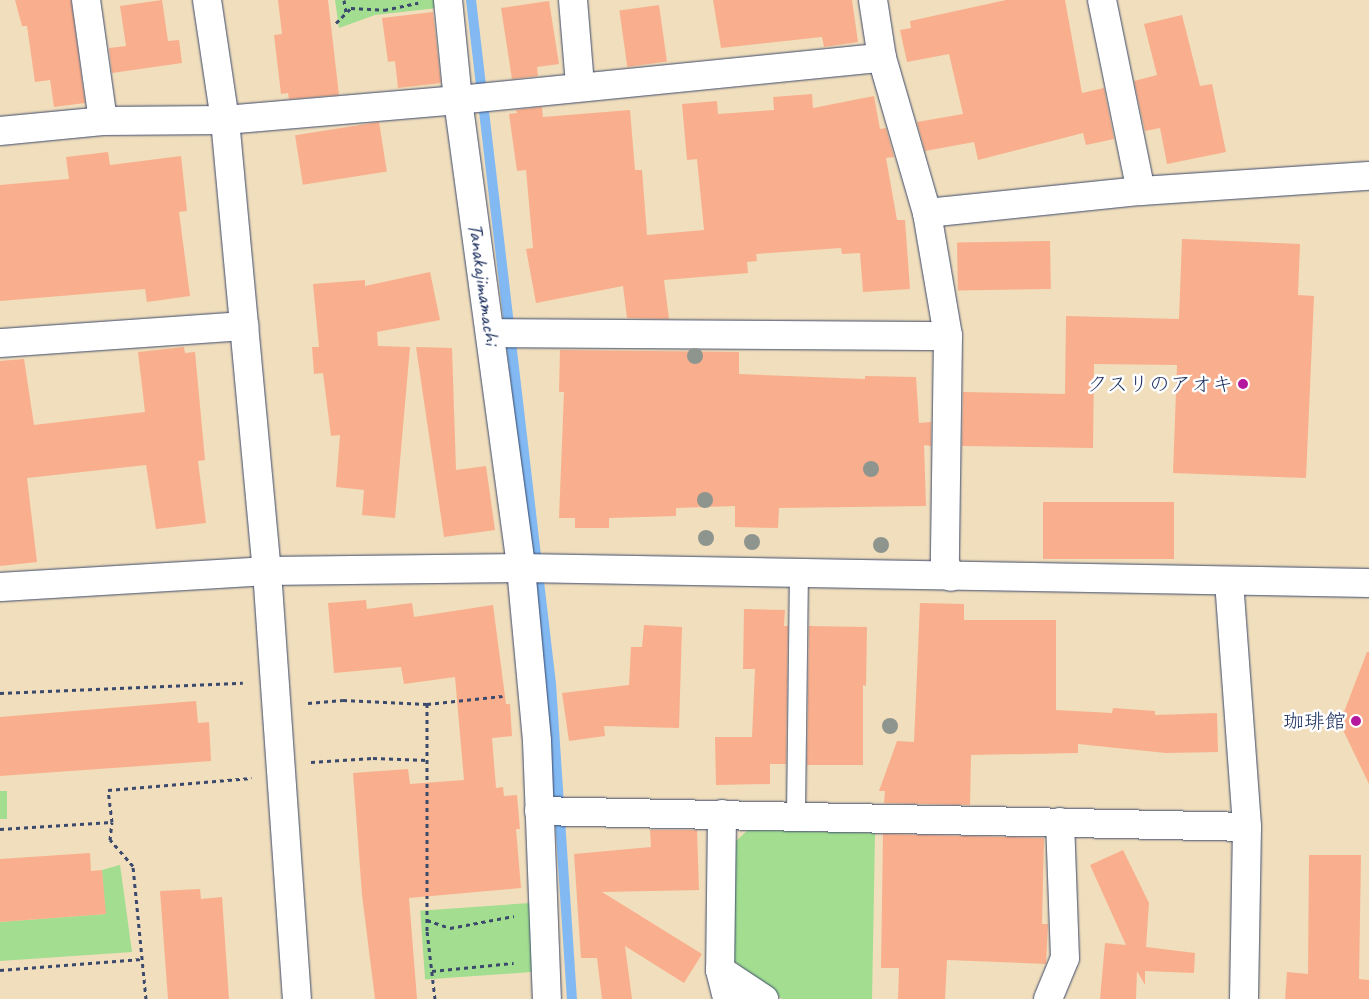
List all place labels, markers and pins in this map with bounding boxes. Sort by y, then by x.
place label: クスリのアオキ [1086,371,1233,397]
marker: クスリのアオキ [1237,378,1249,390]
place label: 珈琲館 [1283,708,1346,734]
marker: 珈琲館 [1350,715,1362,727]

